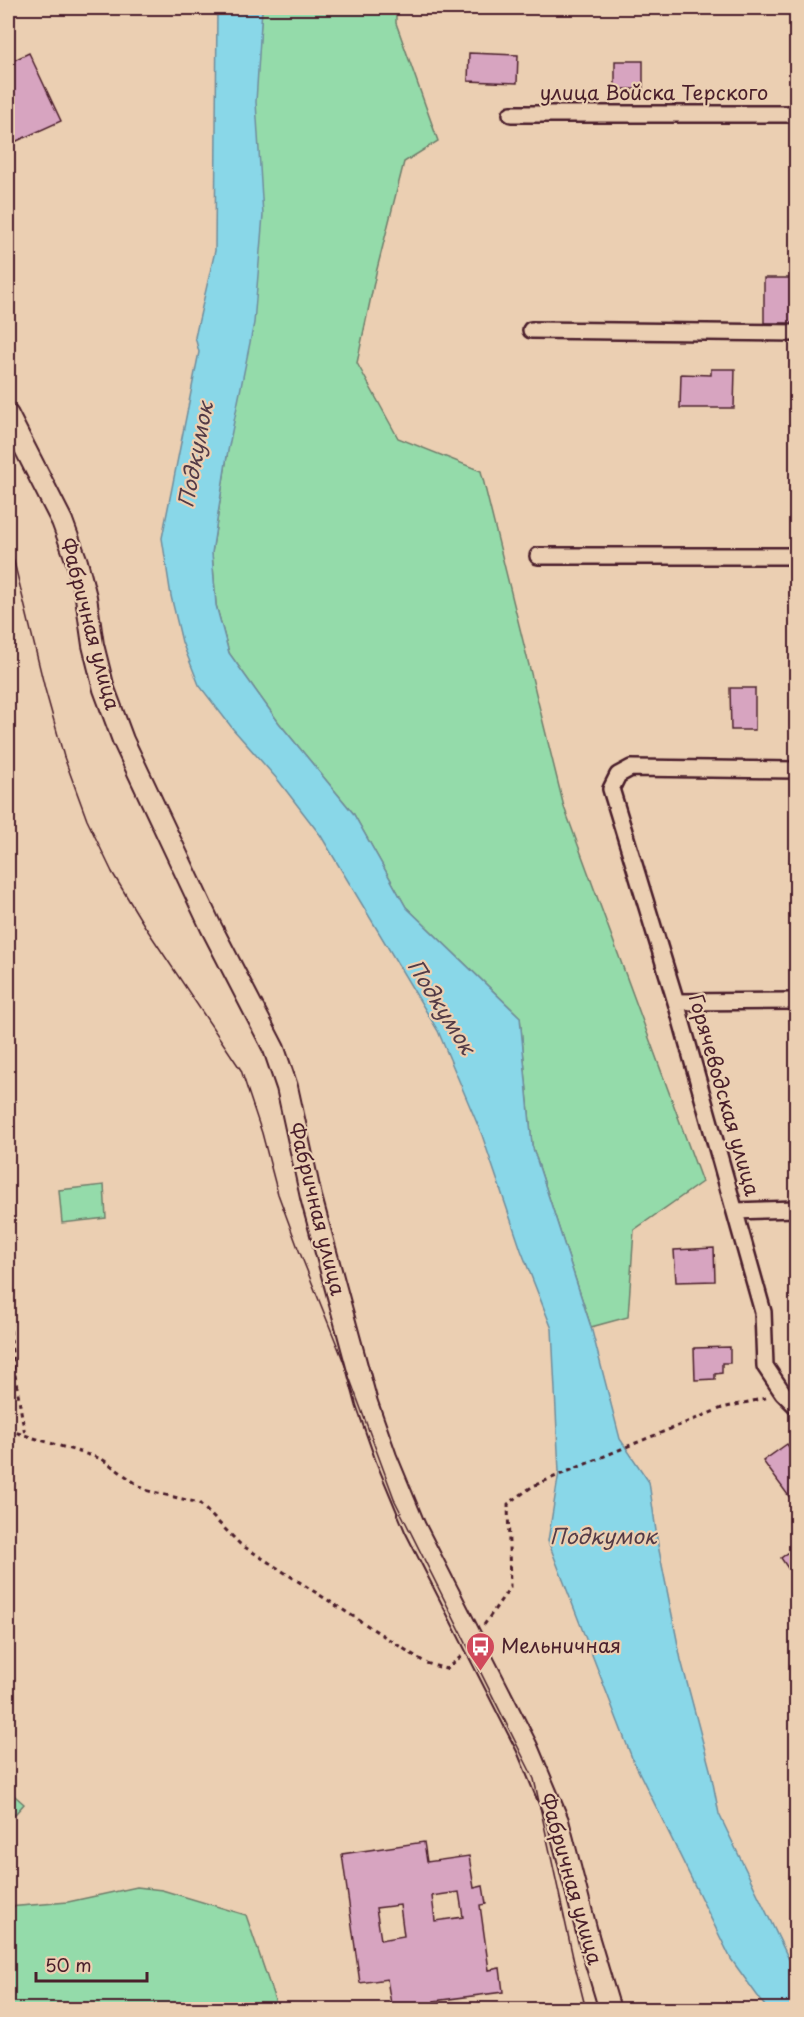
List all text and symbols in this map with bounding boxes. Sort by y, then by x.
street label: улица Войска Терского [540,77,768,107]
water label: Подкумок [168,398,220,510]
street label: Фабричная улица [54,534,128,714]
water label: Подкумок [401,952,485,1061]
street label: Горячеводская улица [682,990,768,1200]
street label: Фабричная улица [282,1119,354,1299]
water label: Подкумок [549,1519,658,1551]
bus stop icon: Мельничная [464,1630,496,1672]
place label: Мельничная [501,1630,621,1660]
street label: Фабричная улица [533,1789,611,1968]
scale bar [36,1945,147,1983]
text: 50 m [45,1951,92,1978]

